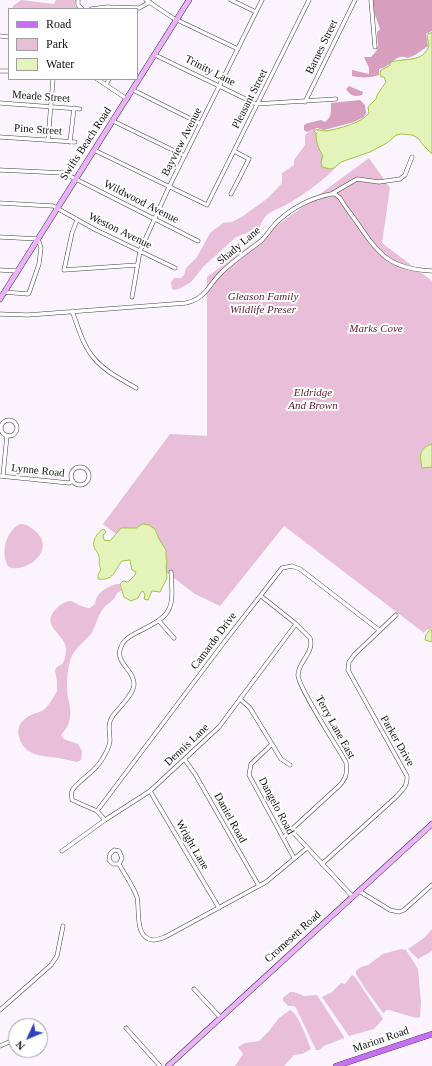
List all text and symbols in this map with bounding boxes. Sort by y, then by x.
legend [8,8,138,80]
text: Road [46,17,71,31]
street label: Barnes Street [303,18,341,76]
text: Park [46,37,68,51]
street label: Trinity Lane [183,53,237,89]
text: Water [46,57,74,71]
street label: Pleasant Street [229,67,271,131]
street label: Meade Street [11,88,71,106]
street label: Swifts Beach Road [58,105,114,183]
street label: Bayview Avenue [159,105,205,179]
street label: Pine Street [14,122,62,138]
street label: Wildwood Avenue [101,177,181,227]
street label: Weston Avenue [86,210,154,252]
street label: Shady Lane [215,224,263,268]
park label: Gleason Family Wildlife Preser [228,290,298,316]
park label: Marks Cove [349,322,403,336]
park label: Eldridge And Brown [288,386,338,412]
street label: Lynne Road [11,462,65,480]
street label: Camardo Drive [188,610,240,672]
street label: Terry Lane East [312,693,358,761]
street label: Parker Drive [377,713,417,769]
street label: Dennis Lane [162,721,212,769]
street label: Dangelo Road [255,775,297,837]
street label: Daniel Road [211,791,249,845]
street label: Wright Lane [172,818,212,872]
street label: Cromesett Road [262,908,324,966]
north arrow [8,1018,48,1058]
street label: Marion Road [351,1024,411,1056]
text: N [13,1039,27,1053]

